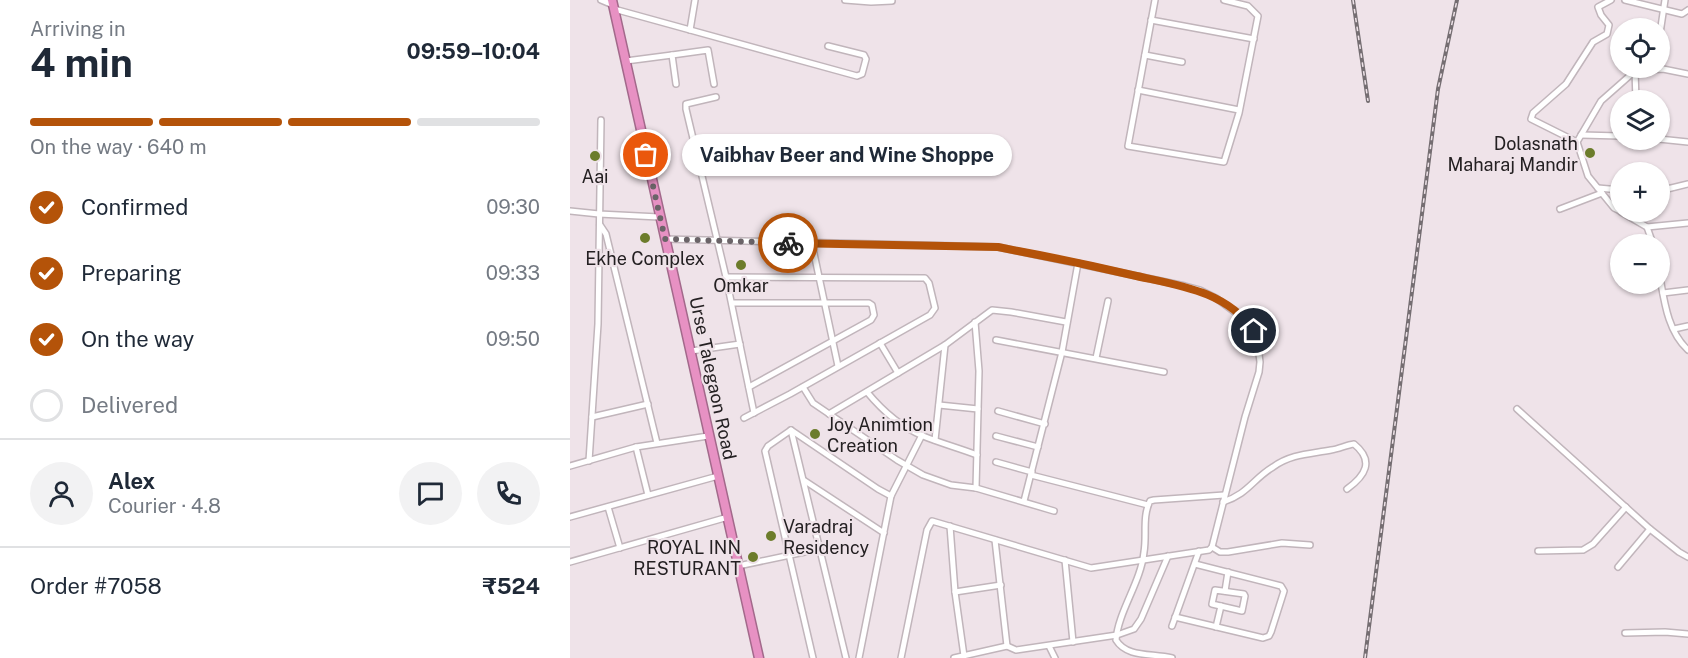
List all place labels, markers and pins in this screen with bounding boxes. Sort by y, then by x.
pin [620,129,671,180]
place label: Dolasnath Maharaj Mandir [1447,133,1578,175]
callout: Vaibhav Beer and Wine Shoppe [682,134,1012,176]
marker: Dolasnath Maharaj Mandir [1583,146,1597,160]
marker: Aai [588,149,602,163]
place label: Aai [581,166,609,187]
marker: Ekhe Complex [638,231,652,245]
place label: Ekhe Complex [585,248,705,269]
marker: Omkar [734,258,748,272]
place label: Omkar [713,275,769,296]
pin [1228,305,1279,356]
place label: Joy Animtion Creation [827,414,933,456]
marker: Joy Animtion Creation [808,427,822,441]
place label: Varadraj Residency [783,516,870,558]
marker: Varadraj Residency [764,529,778,543]
place label: ROYAL INN RESTURANT [633,537,741,579]
marker: ROYAL INN RESTURANT [746,550,760,564]

